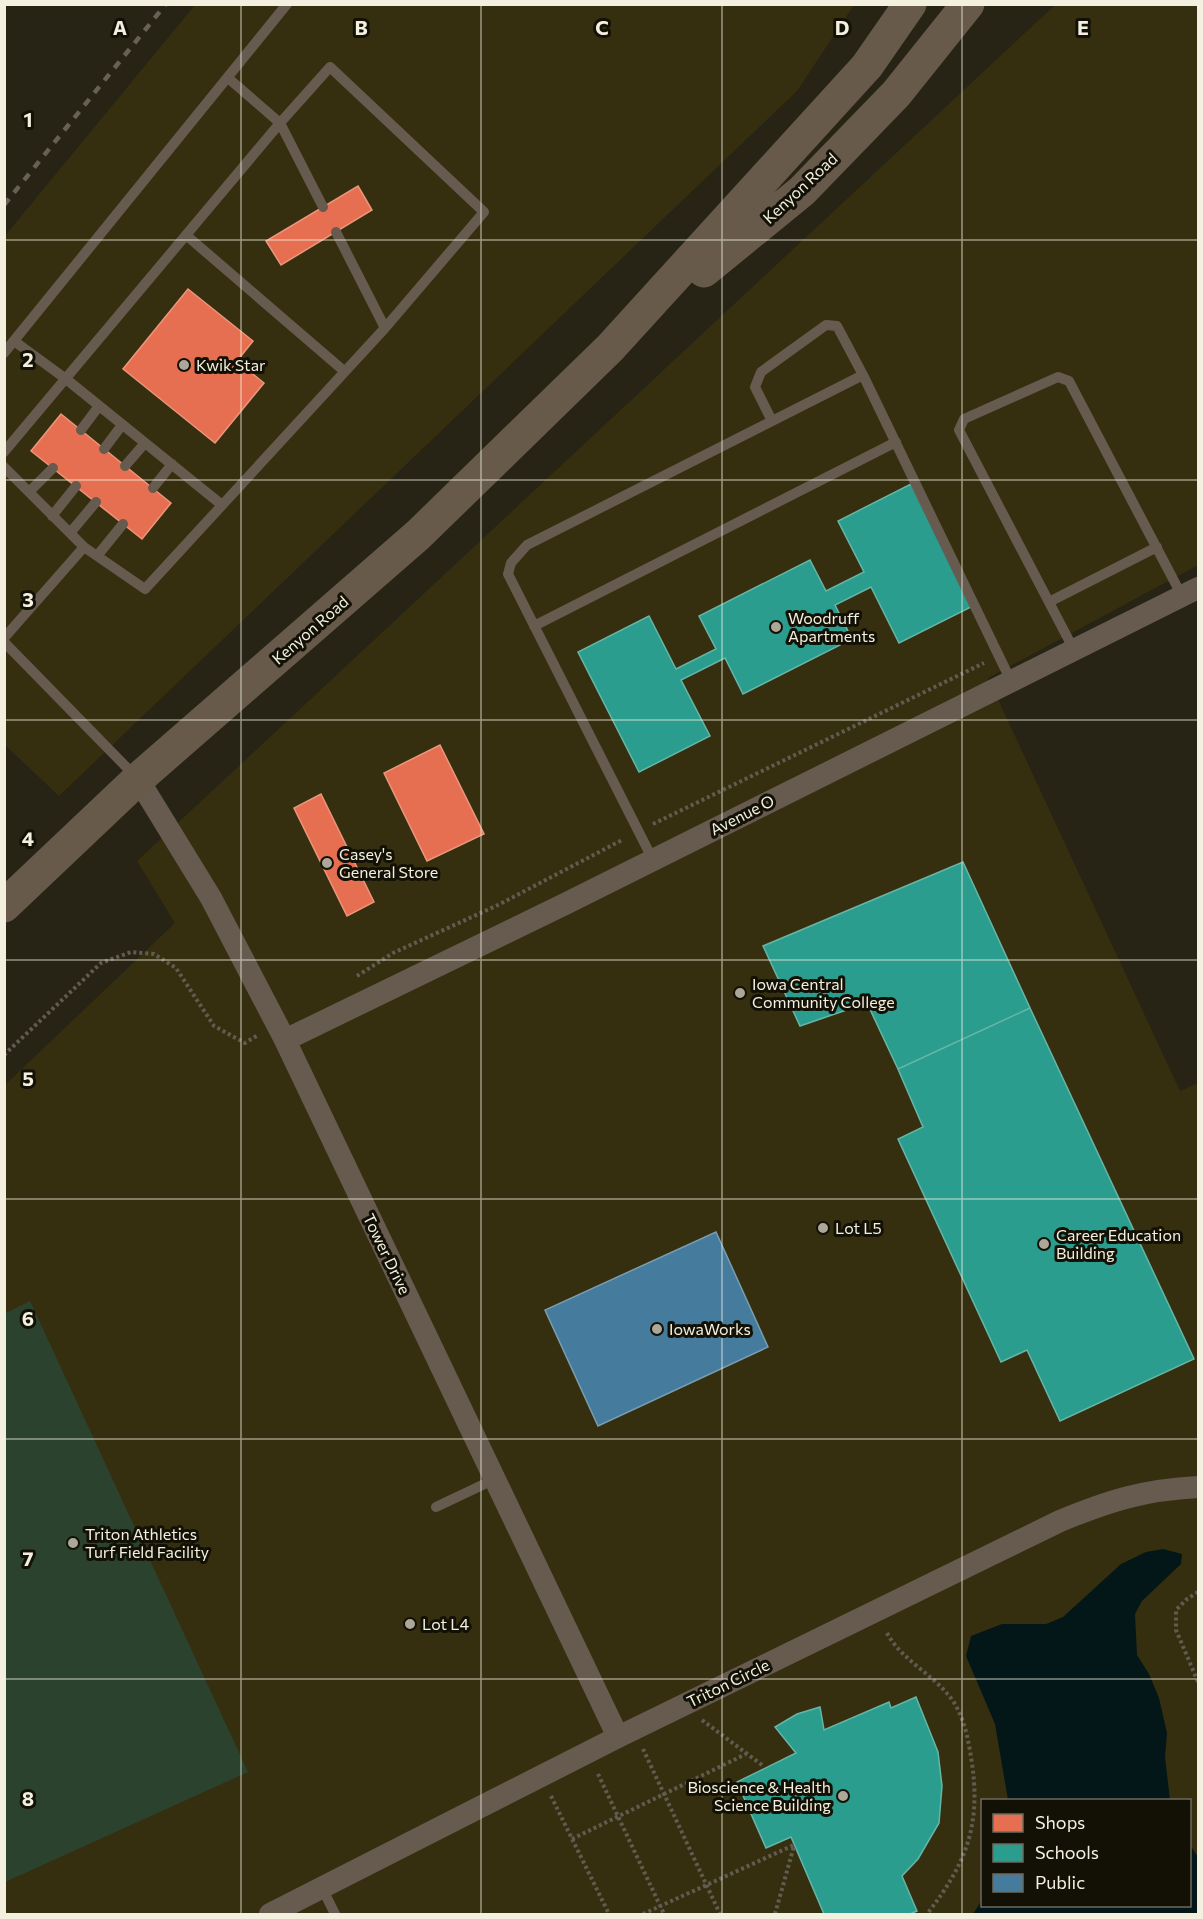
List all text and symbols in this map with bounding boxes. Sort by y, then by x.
text: A [113,15,127,39]
text: B [354,15,368,39]
text: C [595,15,609,39]
text: D [835,15,849,39]
text: E [1077,15,1089,39]
text: 1 [23,107,33,131]
street label: Kenyon Road [759,148,841,227]
text: 2 [22,347,34,371]
place label: Kwik Star [196,355,266,374]
marker: Kwik Star [177,358,191,372]
text: 3 [22,587,34,611]
street label: Kenyon Road [268,591,352,668]
place label: Woodruff Apartments [788,608,875,645]
marker: Woodruff Apartments [769,620,783,634]
street label: Avenue O [707,790,777,839]
text: 4 [22,826,34,850]
place label: Casey's General Store [339,844,438,881]
marker: Casey's General Store [320,856,334,870]
place label: Iowa Central Community College [752,974,895,1011]
marker: Iowa Central Community College [733,986,747,1000]
text: 5 [22,1066,34,1090]
street label: Tower Drive [360,1210,415,1297]
place label: Lot L5 [835,1218,882,1237]
marker: Lot L5 [816,1221,830,1235]
place label: Career Education Building [1056,1225,1181,1262]
marker: Career Education Building [1037,1237,1051,1251]
text: 6 [22,1306,34,1330]
place label: IowaWorks [669,1319,751,1338]
marker: IowaWorks [650,1322,664,1336]
place label: Triton Athletics Turf Field Facility [85,1524,209,1561]
marker: Triton Athletics Turf Field Facility [66,1536,80,1550]
text: 7 [23,1546,34,1570]
place label: Lot L4 [422,1614,469,1633]
marker: Lot L4 [403,1617,417,1631]
street label: Triton Circle [684,1654,772,1711]
place label: Bioscience & Health Science Building [687,1777,831,1814]
text: 8 [22,1786,34,1810]
marker: Bioscience & Health Science Building [836,1789,850,1803]
legend [981,1799,1191,1907]
text: Shops [1035,1811,1085,1833]
text: Schools [1035,1841,1099,1863]
text: Public [1035,1871,1085,1893]

